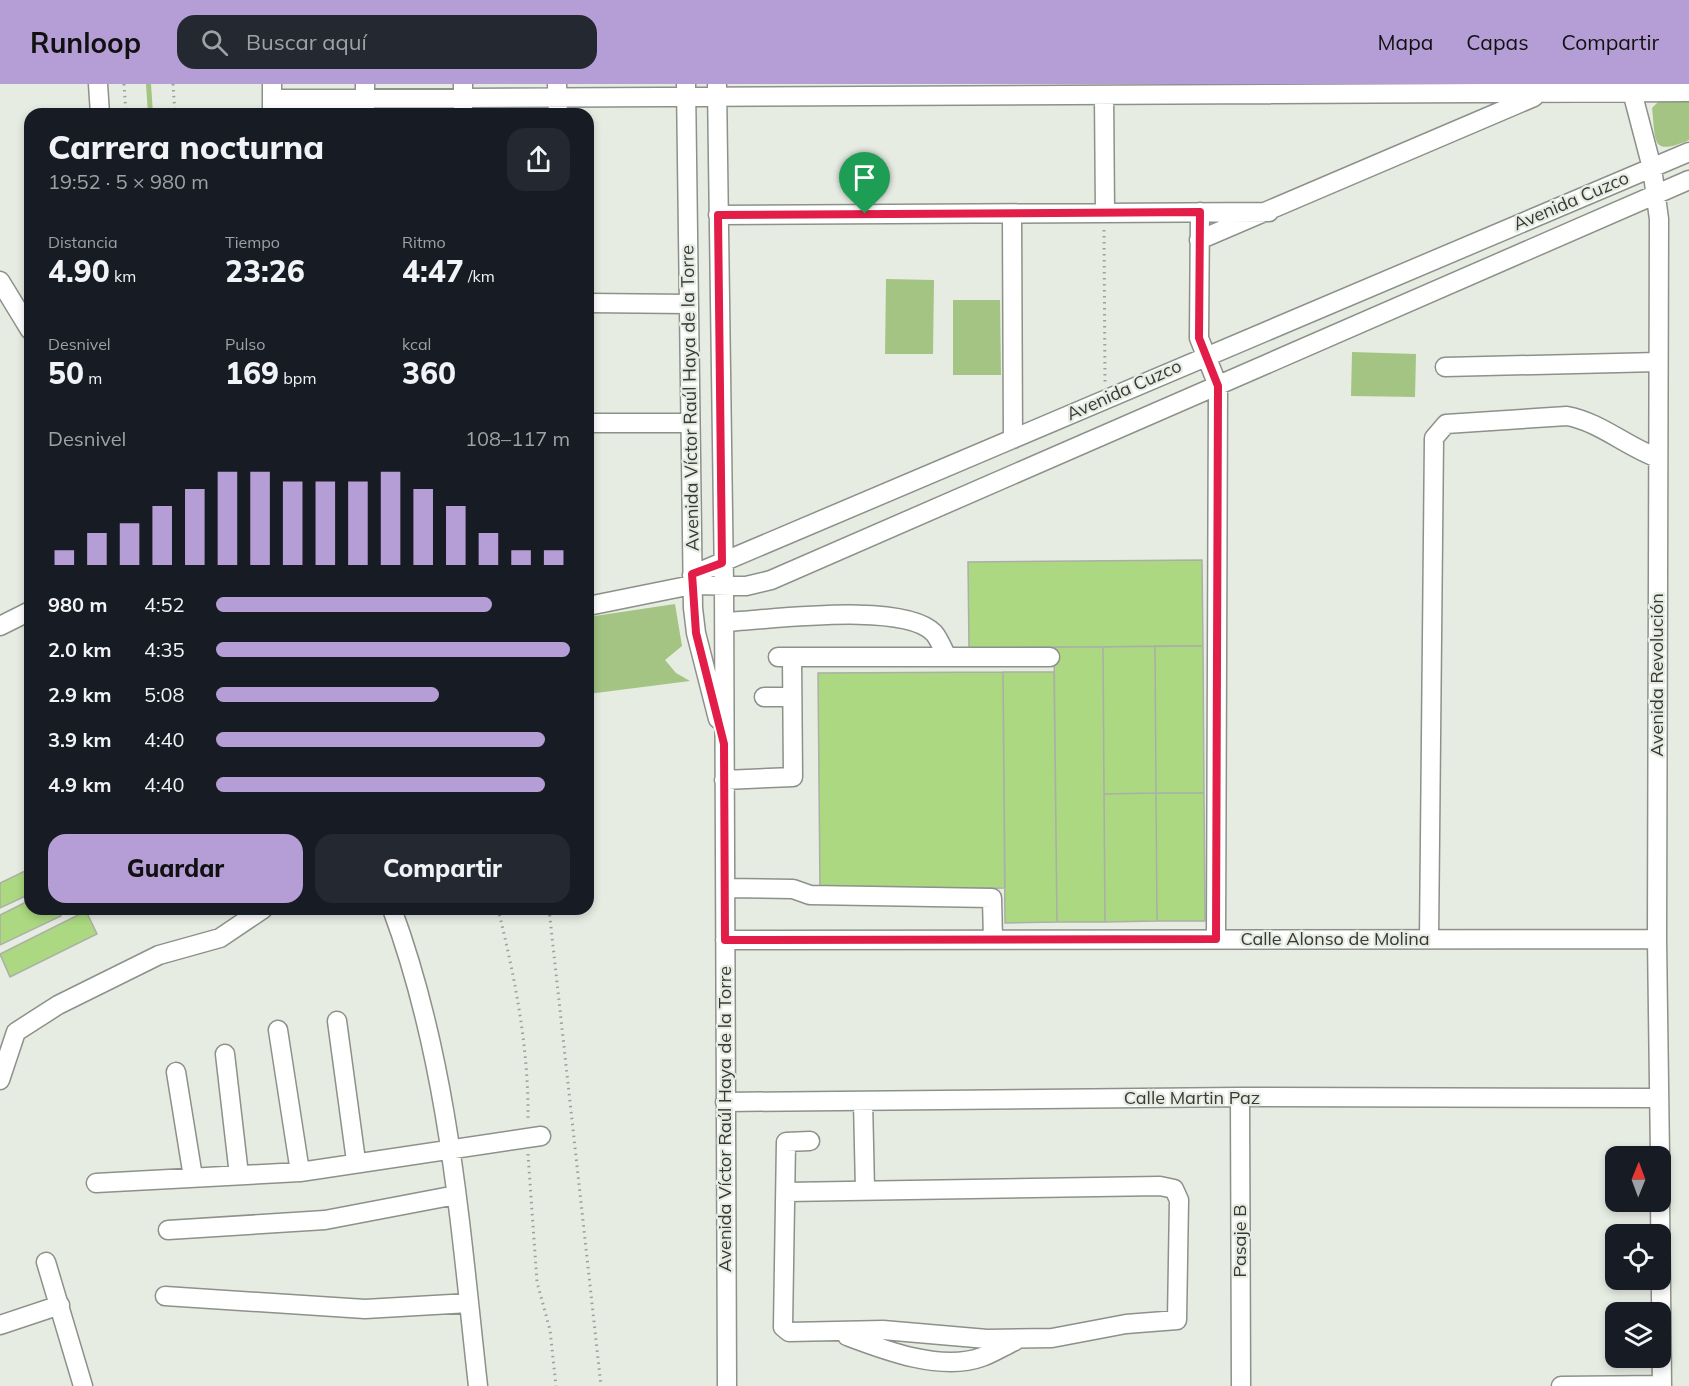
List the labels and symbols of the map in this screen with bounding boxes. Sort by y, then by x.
pin [839,152,890,214]
street label: Avenida Cuzco [1509,166,1632,235]
street label: Avenida Víctor Raúl Haya de la Torre [675,245,704,551]
street label: Avenida Cuzco [1063,354,1185,425]
street label: Avenida Revolución [1645,593,1668,757]
street label: Calle Alonso de Molina [1240,927,1430,950]
street label: Avenida Víctor Raúl Haya de la Torre [713,966,736,1272]
street label: Calle Martin Paz [1124,1086,1260,1109]
north arrow [1605,1146,1671,1212]
street label: Pasaje B [1228,1205,1251,1277]

